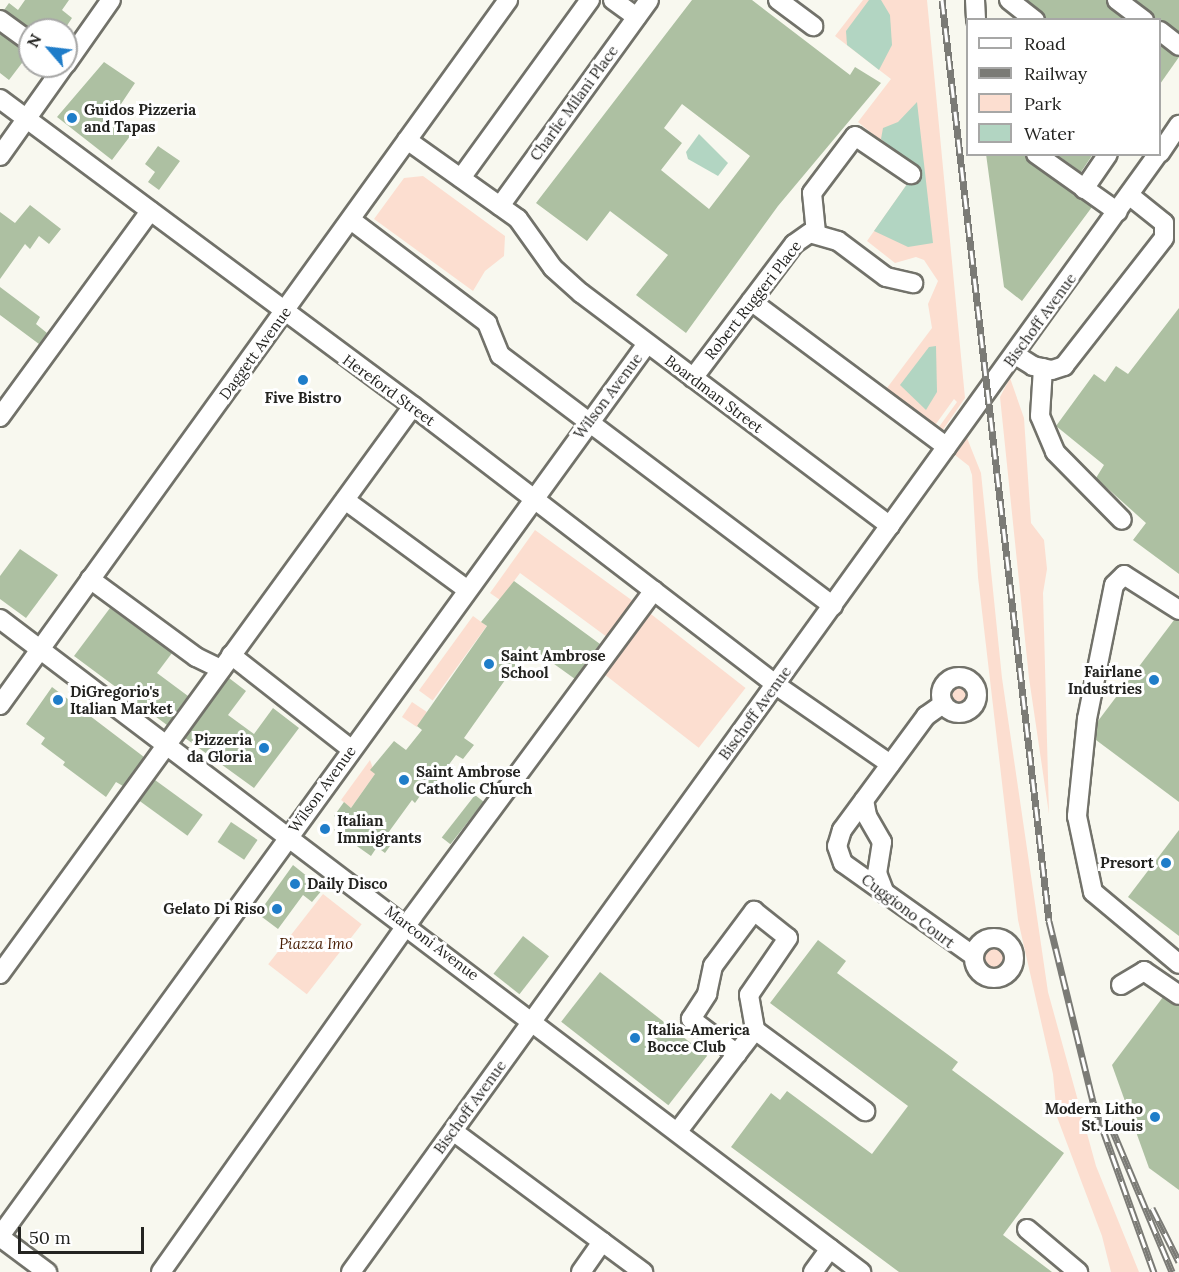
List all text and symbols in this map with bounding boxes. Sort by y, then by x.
north arrow [18,18,78,78]
legend [966,18,1161,156]
text: N [22,30,46,51]
text: Road [1024,32,1066,55]
street label: Charlie Milani Place [526,42,622,164]
text: Railway [1024,62,1087,85]
text: Park [1024,92,1061,115]
place label: Guidos Pizzeria and Tapas [84,100,196,135]
marker: Guidos Pizzeria and Tapas [65,111,79,125]
text: Water [1024,122,1075,145]
street label: Robert Ruggeri Place [701,237,805,363]
street label: Bischoff Avenue [1000,270,1080,370]
street label: Daggett Avenue [215,303,295,403]
street label: Wilson Avenue [570,350,646,442]
street label: Hereford Street [339,351,439,429]
street label: Boardman Street [661,351,767,437]
marker: Five Bistro [296,373,310,387]
place label: Five Bistro [265,389,341,407]
place label: Saint Ambrose School [501,646,606,681]
marker: Saint Ambrose School [482,657,496,671]
place label: Fairlane Industries [1068,662,1142,697]
street label: Bischoff Avenue [715,663,795,763]
marker: Fairlane Industries [1147,673,1161,687]
place label: DiGregorio's Italian Market [70,682,173,717]
marker: DiGregorio's Italian Market [51,693,65,707]
place label: Pizzeria da Gloria [187,730,252,765]
marker: Pizzeria da Gloria [257,741,271,755]
street label: Wilson Avenue [285,742,359,836]
place label: Saint Ambrose Catholic Church [416,762,532,797]
marker: Saint Ambrose Catholic Church [397,773,411,787]
place label: Italian Immigrants [337,811,421,846]
marker: Italian Immigrants [318,822,332,836]
place label: Presort [1100,854,1154,872]
marker: Presort [1159,856,1173,870]
street label: Cuggiono Court [858,870,958,952]
place label: Daily Disco [307,875,388,893]
marker: Daily Disco [288,877,302,891]
place label: Gelato Di Riso [163,900,265,918]
marker: Gelato Di Riso [270,902,284,916]
street label: Marconi Avenue [382,902,482,984]
park label: Piazza Imo [279,935,353,953]
place label: Italia-America Bocce Club [647,1020,750,1055]
marker: Italia-America Bocce Club [628,1031,642,1045]
street label: Bischoff Avenue [430,1057,510,1157]
place label: Modern Litho St. Louis [1045,1099,1143,1134]
marker: Modern Litho St. Louis [1148,1110,1162,1124]
scale bar [21,1215,147,1253]
text: 50 m [29,1226,71,1249]

